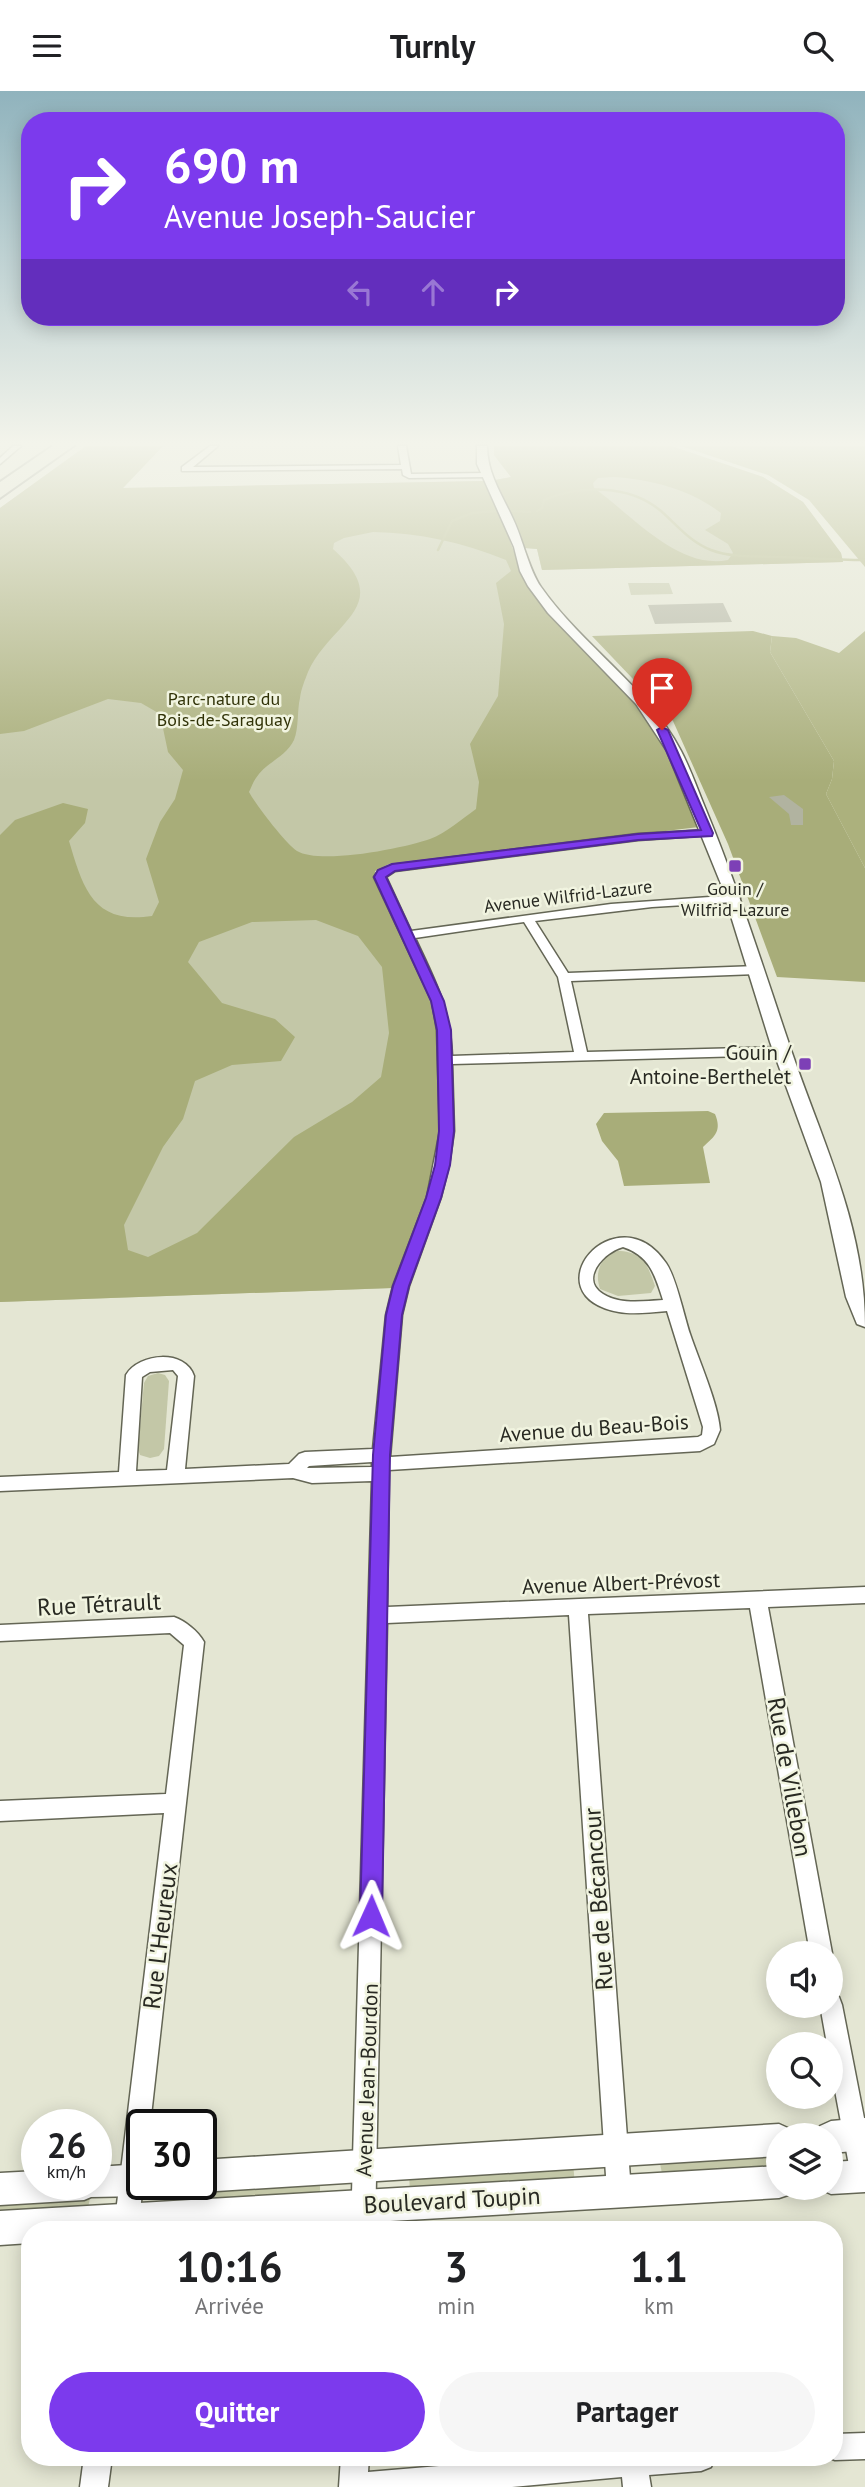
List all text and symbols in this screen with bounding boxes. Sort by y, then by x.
text: Turnly [390,25,475,67]
icon: menu [28,27,66,65]
icon: search [799,27,837,65]
text: 690 m [164,133,299,197]
icon: right [49,140,140,231]
text: Avenue Joseph-Saucier [164,195,475,237]
icon: left [341,273,379,311]
icon: ahead [414,273,452,311]
icon: right [487,273,525,311]
pin [632,658,692,730]
icon: arrive [643,669,681,707]
park label: Parc-nature du Bois-de-Saraguay [157,687,292,731]
marker: Gouin / Wilfrid-Lazure [727,858,743,874]
street label: Avenue Wilfrid-Lazure [483,874,653,918]
place label: Gouin / Wilfrid-Lazure [681,877,789,921]
place label: Gouin / Antoine-Berthelet [630,1039,793,1090]
marker: Gouin / Antoine-Berthelet [797,1056,813,1072]
street label: Avenue du Beau-Bois [498,1408,690,1448]
street label: Avenue Albert-Prévost [521,1566,721,1600]
street label: Rue Tétrault [36,1585,162,1623]
street label: Rue de Villebon [761,1695,819,1859]
street label: Rue de Bécancour [576,1807,620,1991]
street label: Rue L'Heureux [136,1861,184,2011]
position arrow [334,1879,408,1953]
map controls [766,1941,843,2200]
button: sound [766,1941,843,2018]
street label: Avenue Jean-Bourdon [350,1983,384,2177]
button: search [766,2032,843,2109]
speed limit sign: 30 [126,2109,217,2200]
text: 26 [47,2122,86,2168]
button: layers [766,2123,843,2200]
text: km/h [47,2160,86,2183]
street label: Boulevard Toupin [363,2180,541,2220]
text: 10:16 [176,2239,283,2294]
text: 3 [444,2239,468,2294]
text: 1.1 [630,2239,688,2294]
text: Arrivée [195,2291,264,2320]
text: min [438,2291,475,2320]
text: km [644,2291,674,2320]
button: Quitter [49,2372,425,2452]
button: Partager [439,2372,815,2452]

